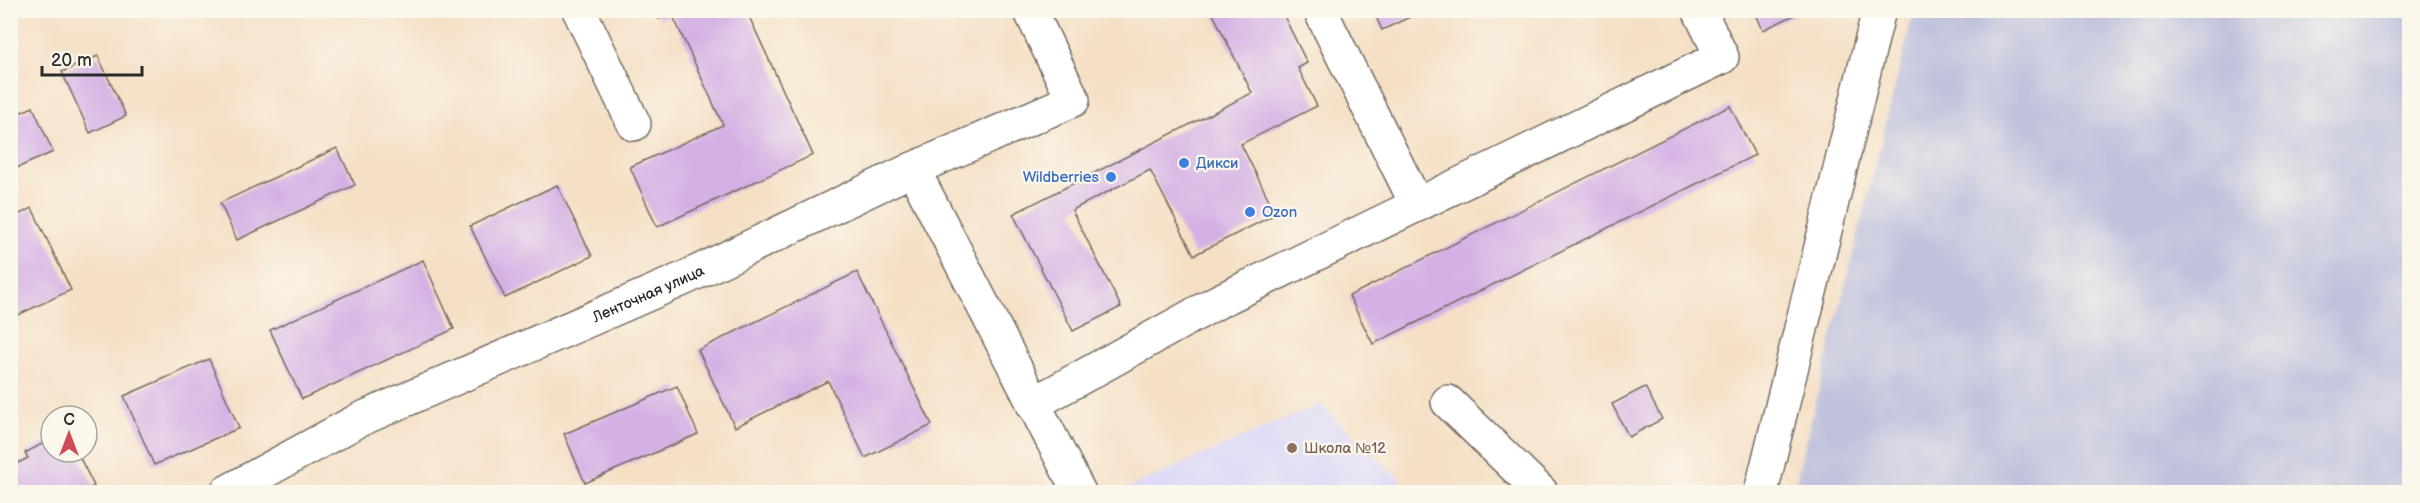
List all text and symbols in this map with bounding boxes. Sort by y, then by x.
scale bar [42,39,142,77]
text: 20 m [51,50,92,71]
place label: Дикси [1196,154,1238,173]
marker: Дикси [1177,156,1191,170]
place label: Wildberries [1023,168,1100,187]
marker: Wildberries [1104,170,1118,184]
place label: Ozon [1262,203,1297,222]
marker: Ozon [1243,205,1257,219]
street label: Ленточная улица [589,261,707,327]
north arrow [39,404,99,464]
text: С [63,411,75,430]
place label: Школа №12 [1304,439,1386,458]
marker: Школа №12 [1285,441,1299,455]

